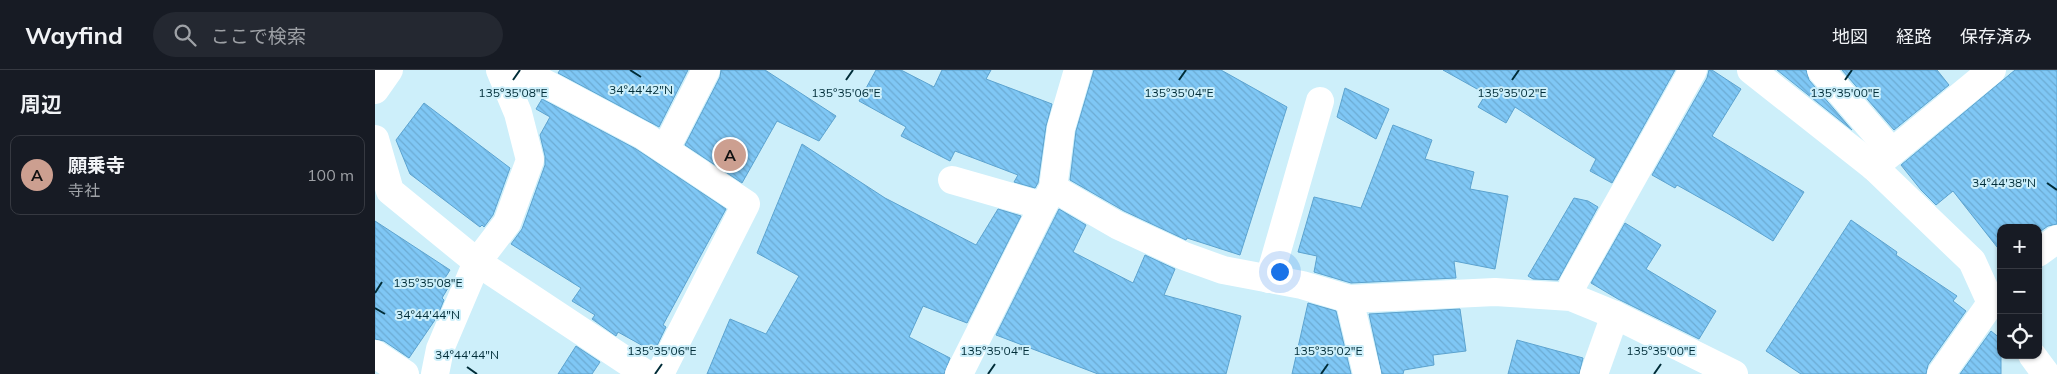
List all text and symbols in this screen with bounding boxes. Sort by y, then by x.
search box [153,12,503,57]
text: Wayfind [25,20,123,50]
icon: search [171,21,199,49]
text: ここで検索 [211,24,306,48]
text: 地図 [1832,25,1868,48]
text: 経路 [1896,25,1932,48]
text: 保存済み [1960,25,2032,48]
text: 34°44'42"N [609,82,673,97]
text: 135°35'08"E [478,85,548,100]
text: 135°35'06"E [811,85,881,100]
text: 135°35'04"E [1144,85,1214,100]
text: 135°35'02"E [1477,85,1547,100]
text: 135°35'00"E [1810,85,1880,100]
text: 周辺 [20,91,62,117]
pin: A [714,136,746,174]
text: 願乗寺 [68,153,125,177]
text: A [31,165,43,185]
text: 100 m [307,165,354,185]
text: 34°44'38"N [1972,175,2036,190]
text: 寺社 [68,180,100,200]
map controls [1997,224,2042,359]
button: + [1997,224,2042,269]
your location [1267,259,1293,285]
button: − [1997,269,2042,314]
text: 135°35'08"E [393,275,463,290]
text: 34°44'44"N [396,307,460,322]
button: locate [1997,314,2042,359]
text: 135°35'06"E [627,343,697,358]
text: 135°35'04"E [960,343,1030,358]
text: 135°35'02"E [1293,343,1363,358]
text: 135°35'00"E [1626,343,1696,358]
text: 34°44'44"N [435,347,499,362]

